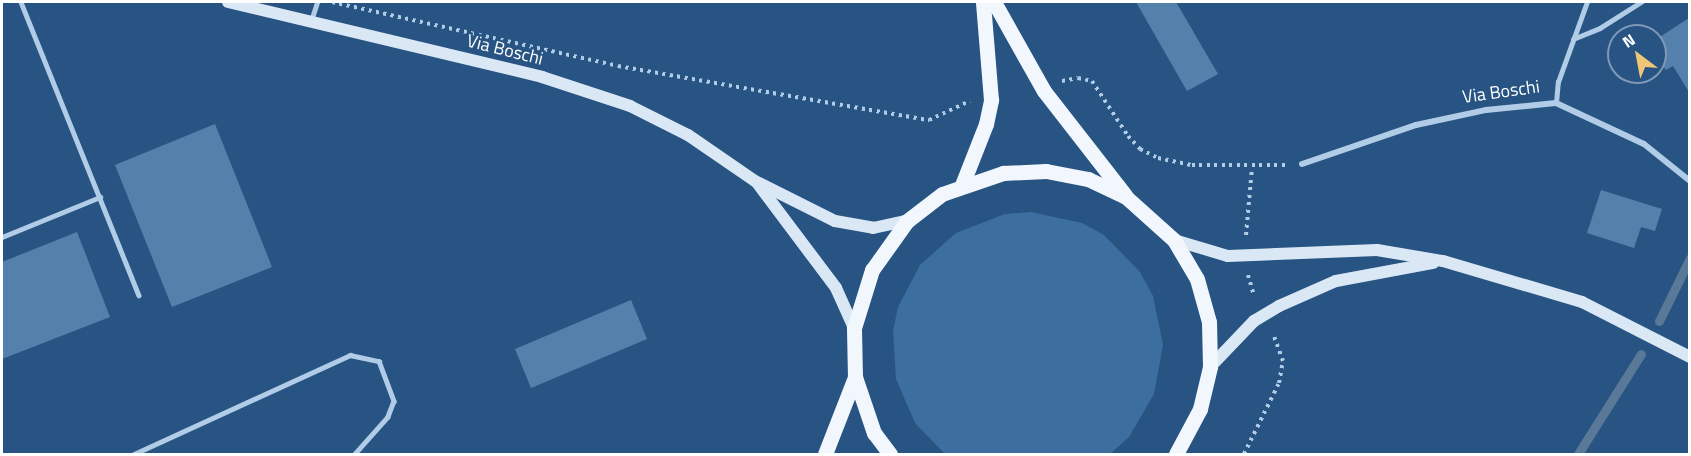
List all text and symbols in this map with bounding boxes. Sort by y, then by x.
north arrow [1607,24,1667,84]
text: N [1617,27,1640,54]
street label: Via Boschi [465,30,545,70]
street label: Via Boschi [1461,76,1541,108]

